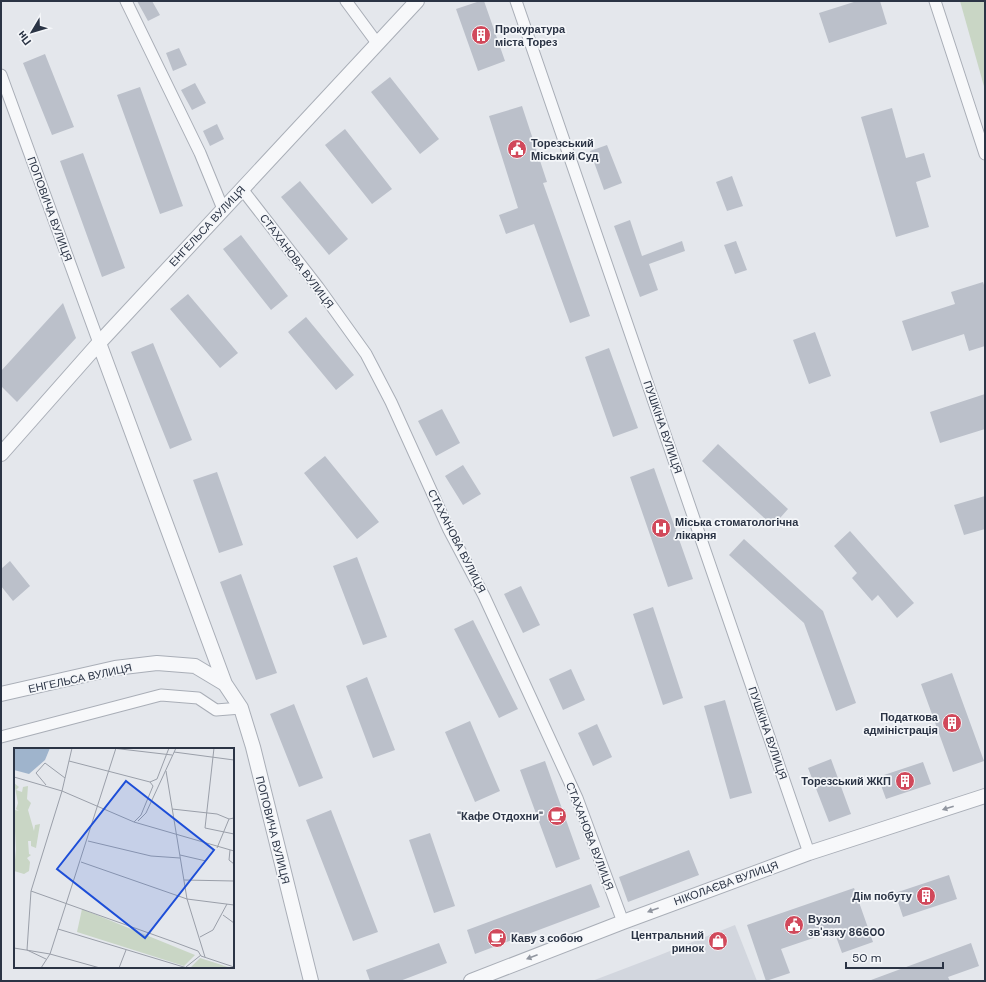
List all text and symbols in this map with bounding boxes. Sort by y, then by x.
north arrow [12,12,52,52]
place label: Прокуратура міста Торез [495,22,566,49]
building icon: Прокуратура міста Торез [470,24,492,46]
text: Пн [14,28,34,48]
place label: Торезський Міський Суд [531,136,599,163]
public building icon: Торезський Міський Суд [506,138,528,160]
street label: ПОПОВИЧА ВУЛИЦЯ [25,155,76,263]
street label: ЕНГЕЛЬСА ВУЛИЦЯ [166,183,248,269]
street label: СТАХАНОВА ВУЛИЦЯ [257,211,337,311]
street label: ПУШКІНА ВУЛИЦЯ [641,379,685,475]
street label: СТАХАНОВА ВУЛИЦЯ [425,487,489,595]
place label: Міська стоматологічна лікарня [675,515,799,542]
hospital icon: Міська стоматологічна лікарня [650,517,672,539]
street label: ЕНГЕЛЬСА ВУЛИЦЯ [27,660,133,696]
street label: ПУШКІНА ВУЛИЦЯ [746,685,790,781]
place label: Податкова адміністрація [863,710,939,737]
building icon: Податкова адміністрація [941,712,963,734]
inset map [14,748,234,968]
building icon: Торезський ЖКП [894,770,916,792]
place label: Торезський ЖКП [801,774,891,788]
street label: ПОПОВИЧА ВУЛИЦЯ [253,775,293,885]
street label: СТАХАНОВА ВУЛИЦЯ [563,780,617,892]
cafe icon: "Кафе Отдохни" [546,805,568,827]
one-way arrow [942,805,954,811]
place label: "Кафе Отдохни" [457,809,543,823]
street label: НІКОЛАЄВА ВУЛИЦЯ [672,858,780,908]
building icon: Дім побуту [915,885,937,907]
place label: Дім побуту [852,889,913,903]
one-way arrow [647,908,659,914]
place label: Вузол зв'язку 86600 [808,912,885,939]
public building icon: Вузол зв'язку 86600 [783,914,805,936]
cafe icon: Каву з собою [486,927,508,949]
place label: Центральний ринок [631,928,704,955]
shop icon: Центральний ринок [707,930,729,952]
place label: Каву з собою [511,931,583,945]
scale bar [846,944,943,970]
text: 50 m [852,950,881,966]
one-way arrow [525,955,537,961]

